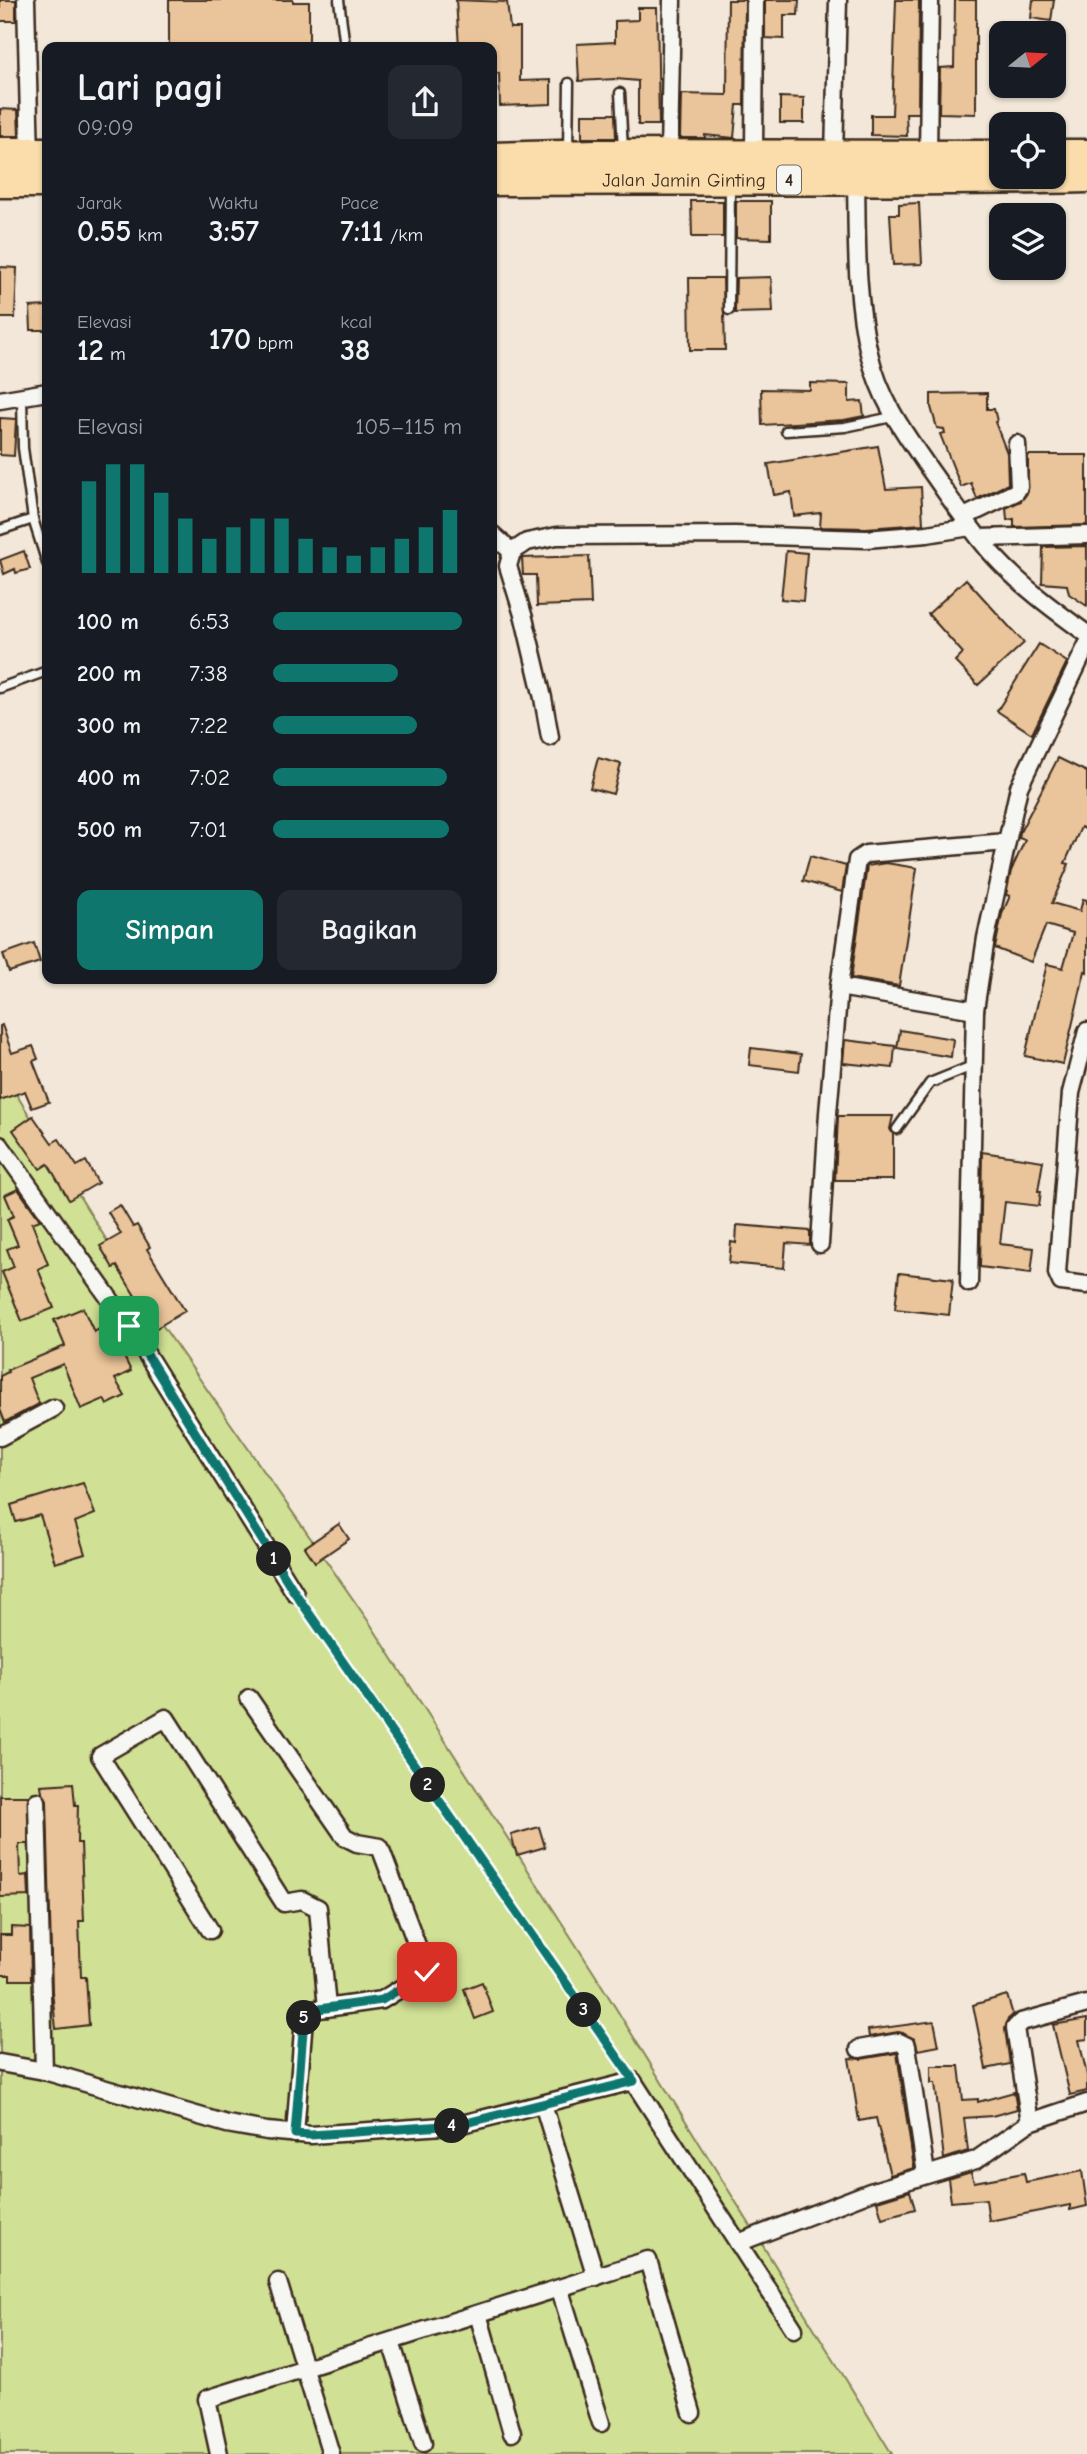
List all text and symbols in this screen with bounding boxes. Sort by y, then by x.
north arrow [989,21,1066,98]
map controls [989,21,1066,280]
button: share [388,65,462,139]
text: Lari pagi [77,66,223,110]
button: locate [989,112,1066,189]
text: 09:09 [77,114,134,141]
road number: 4 [777,166,801,195]
street label: Jalan Jamin Ginting [602,169,766,192]
text: Jarak [77,192,122,214]
text: Waktu [209,192,258,214]
text: Pace [340,192,379,214]
button: layers [989,203,1066,280]
text: 0.55 [77,214,131,249]
text: 3:57 [209,214,259,249]
text: 7:11 [340,214,384,249]
text: km [131,224,163,246]
text: /km [384,224,423,246]
text: Elevasi [77,311,132,333]
text: kcal [340,311,372,333]
text: 170 [209,322,251,357]
text: bpm [251,332,293,354]
text: 12 [77,333,104,368]
text: 38 [340,333,370,368]
text: m [104,343,126,365]
text: Elevasi [77,413,143,440]
text: 105–115 m [355,413,462,440]
text: 100 m [77,608,139,635]
text: 6:53 [189,608,230,635]
text: 200 m [77,660,141,687]
text: 7:38 [189,660,228,687]
text: 300 m [77,712,141,739]
text: 7:22 [189,712,228,739]
text: 400 m [77,764,141,791]
text: 7:02 [189,764,230,791]
text: 500 m [77,816,142,843]
text: 7:01 [189,816,227,843]
button: Simpan [77,890,263,970]
button: Bagikan [277,890,462,970]
pin [99,1296,159,1356]
icon: arrive [110,1307,148,1345]
pin: 1 [256,1542,292,1576]
text: 1 [270,1547,277,1569]
pin: 2 [410,1768,446,1802]
text: 2 [423,1773,432,1795]
pin [397,1942,457,2002]
icon: check [408,1953,446,1991]
pin: 3 [566,1993,602,2028]
text: 3 [579,1998,588,2020]
pin: 5 [286,2000,322,2036]
text: 5 [298,2006,309,2028]
pin: 4 [434,2108,470,2144]
text: 4 [447,2114,456,2136]

